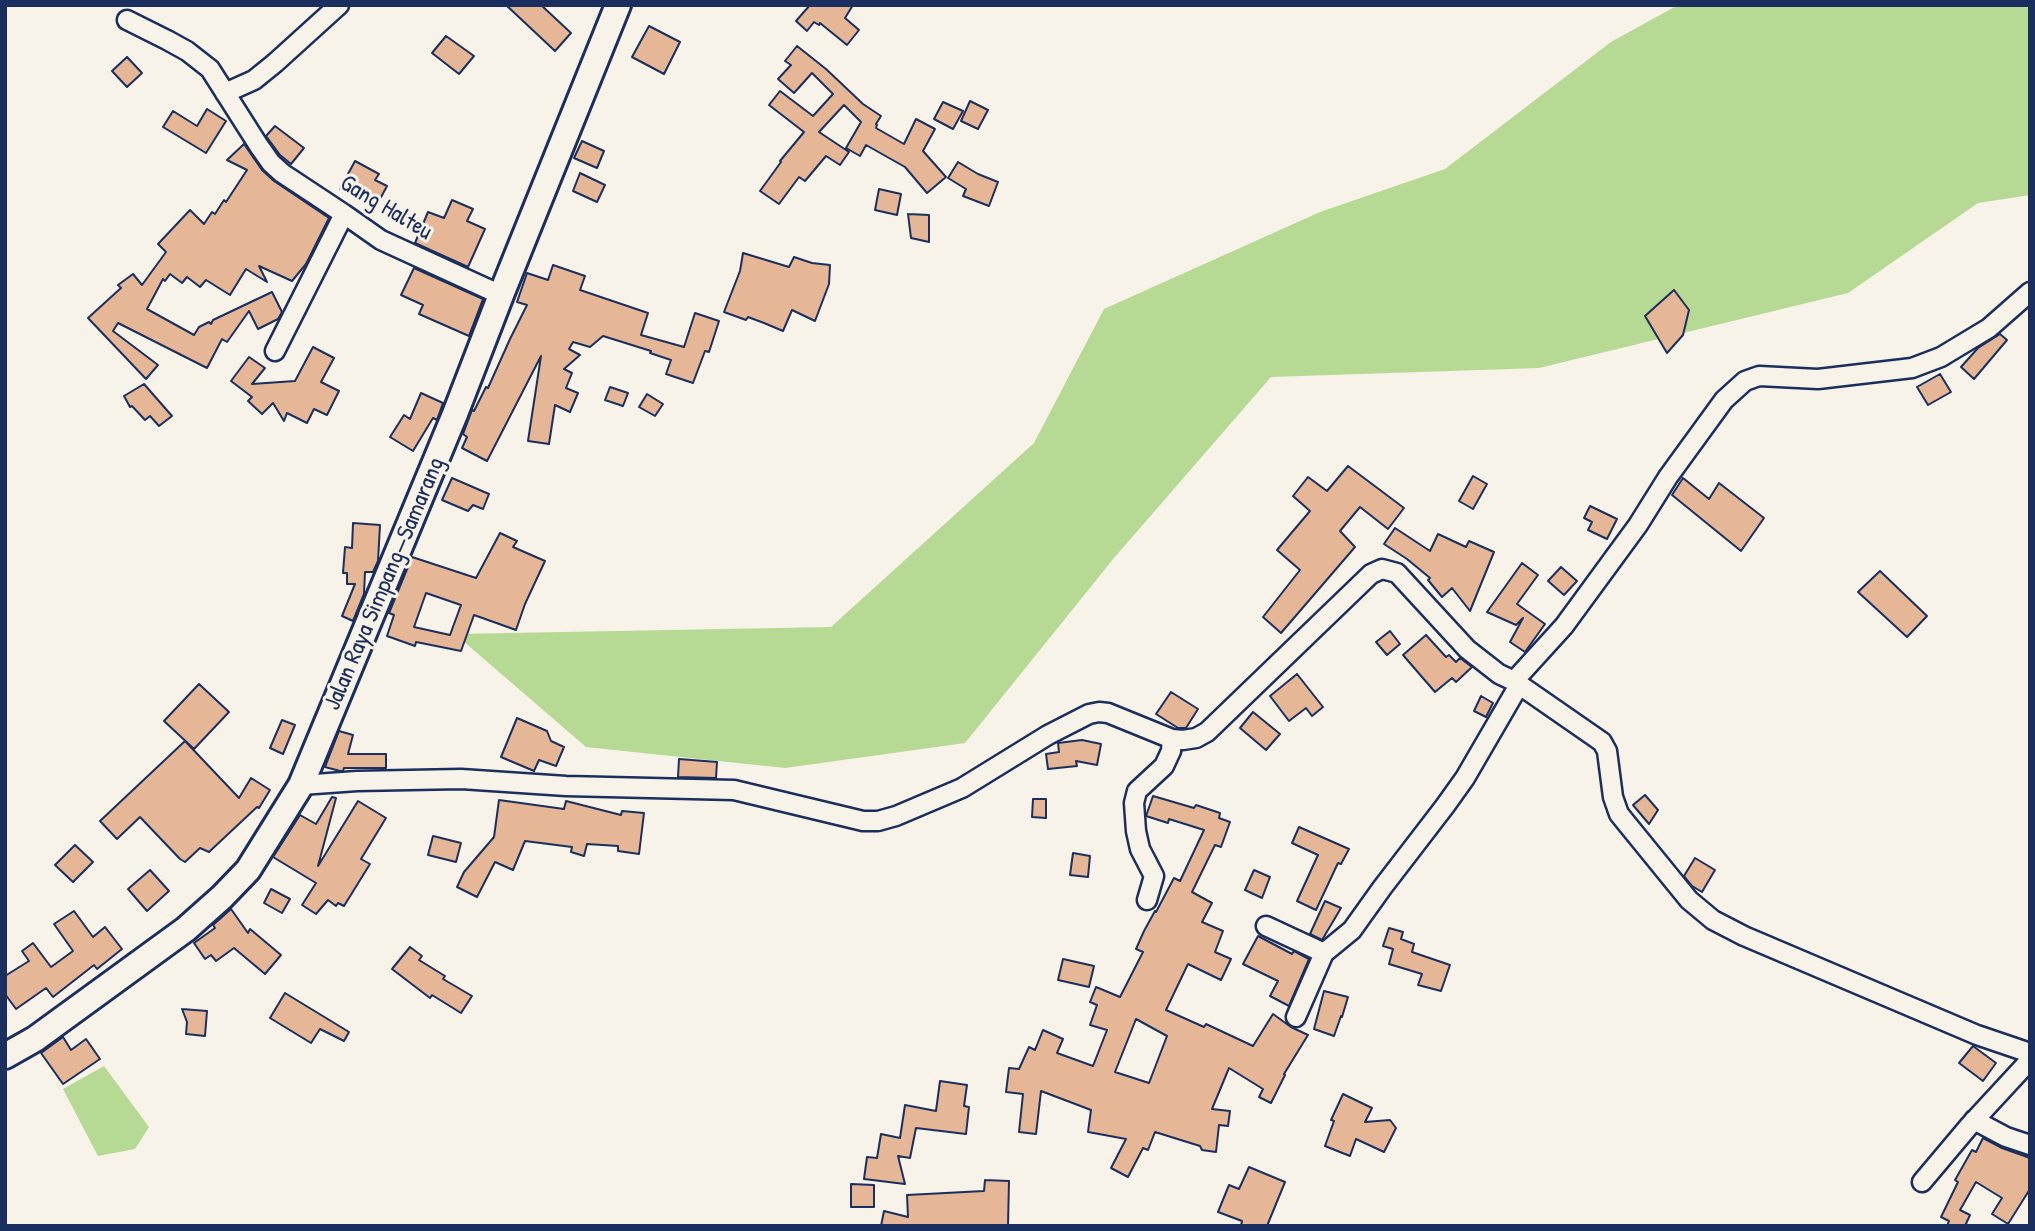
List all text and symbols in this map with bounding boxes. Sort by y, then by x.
street label: Gang Halteu [335,169,437,247]
street label: Jalan Raya Simpang—Samarang [319,453,451,715]

